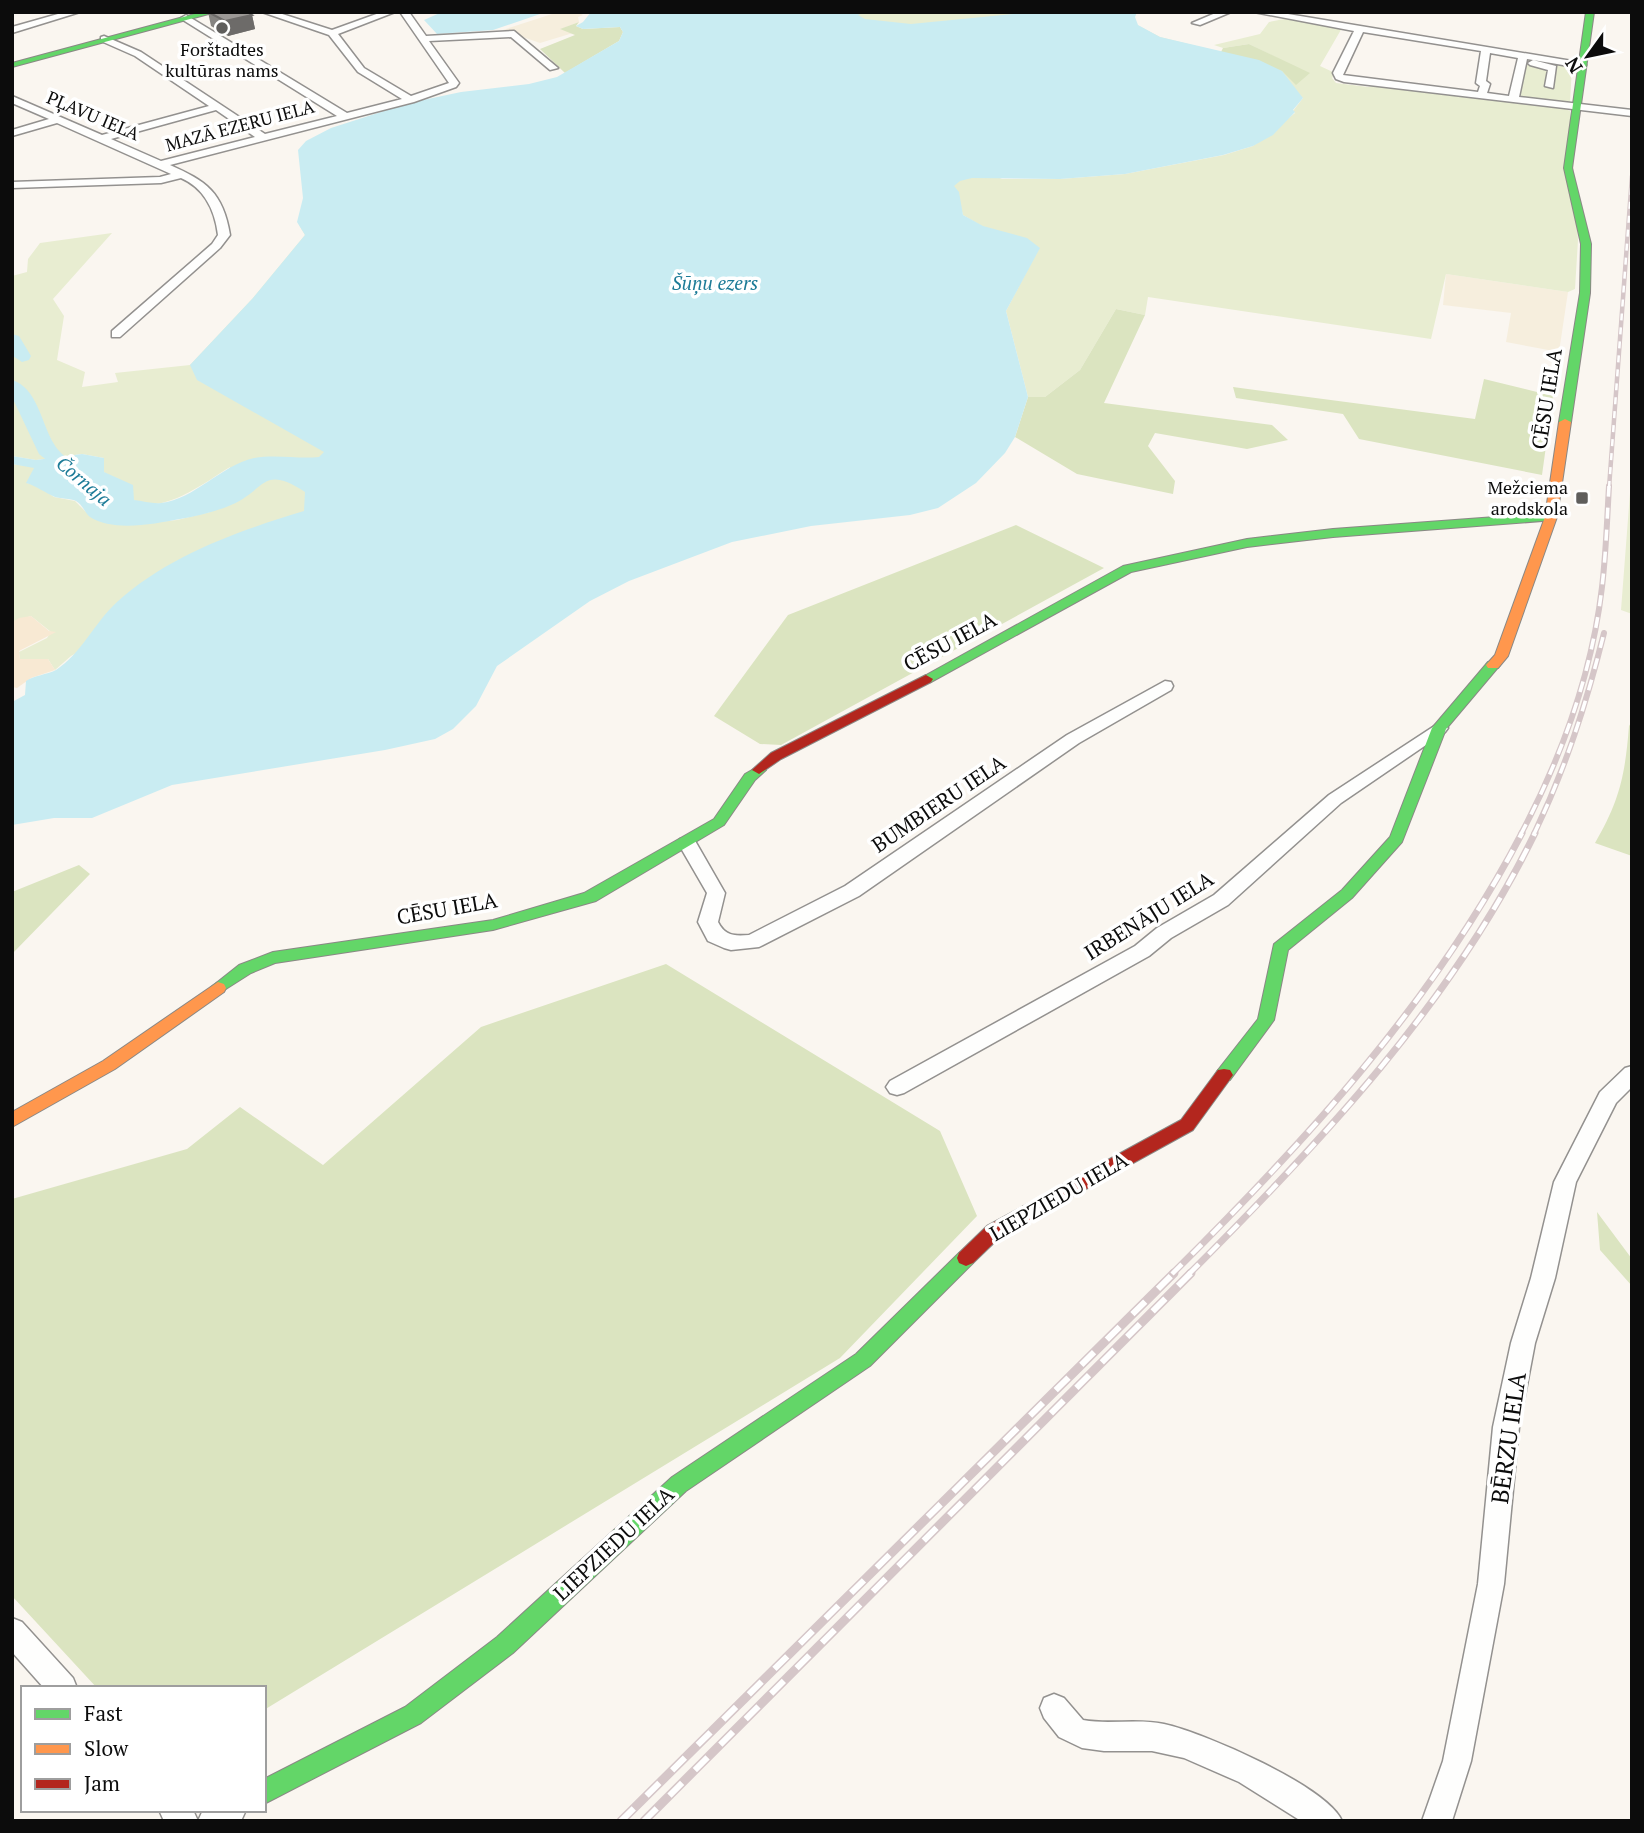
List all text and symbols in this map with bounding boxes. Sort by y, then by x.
marker: Forštadtes kultūras nams [214,20,230,36]
north arrow [1553,21,1623,91]
place label: Forštadtes kultūras nams [165,37,279,82]
text: N [1559,52,1588,78]
street label: PĻAVU IELA [43,85,144,146]
street label: MAZĀ EZERU IELA [163,93,318,156]
water label: Šūņu ezers [672,270,758,296]
street label: CĒSU IELA [1524,346,1568,451]
water label: Čornaja [51,450,117,511]
place label: Mežciema arodskola [1487,475,1568,520]
marker: Mežciema arodskola [1574,490,1590,506]
street label: CĒSU IELA [898,605,1002,677]
street label: BUMBIERU IELA [866,748,1011,858]
street label: IRBENĀJU IELA [1079,864,1219,966]
street label: CĒSU IELA [394,885,500,931]
street label: LIEPZIEDU IELA [984,1145,1133,1247]
street label: BĒRZU IELA [1483,1369,1533,1506]
street label: LIEPZIEDU IELA [547,1480,680,1606]
legend [21,1686,266,1812]
text: Fast [84,1699,123,1727]
text: Slow [84,1734,129,1762]
text: Jam [84,1769,120,1797]

